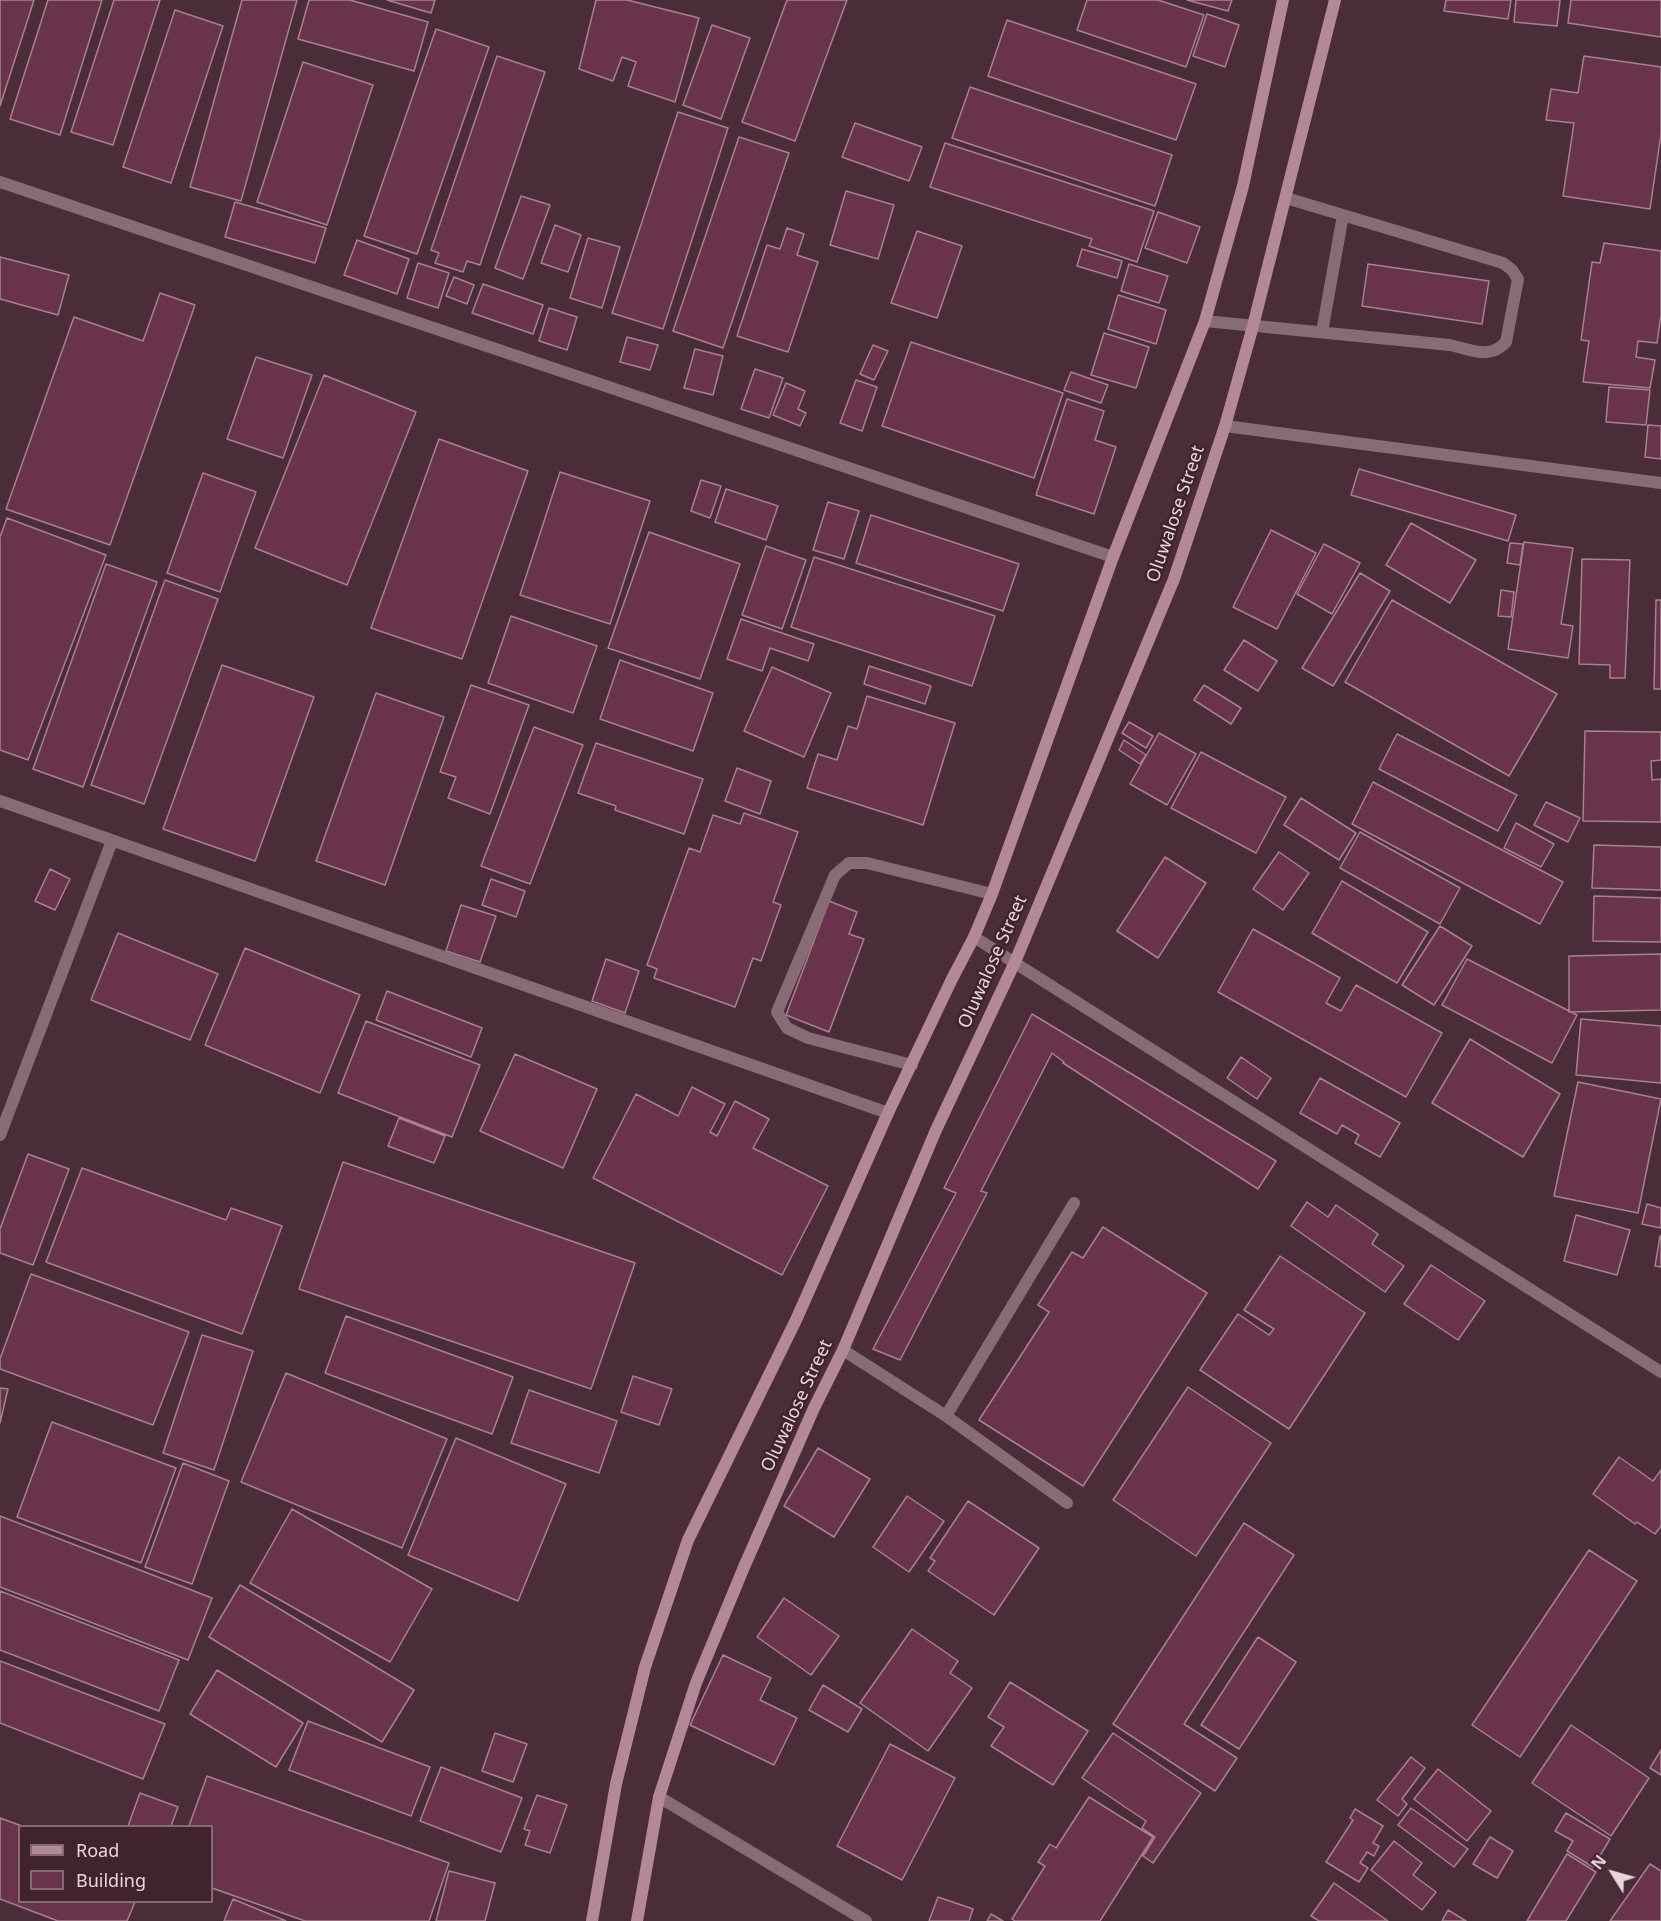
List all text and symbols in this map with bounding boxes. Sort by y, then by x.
street label: Oluwalose Street [1142,443,1210,585]
street label: Oluwalose Street [954,892,1032,1032]
street label: Oluwalose Street [757,1336,837,1476]
legend [18,1825,213,1903]
text: Road [76,1838,119,1862]
north arrow [1583,1843,1643,1903]
text: N [1586,1850,1611,1874]
text: Building [76,1868,146,1892]

